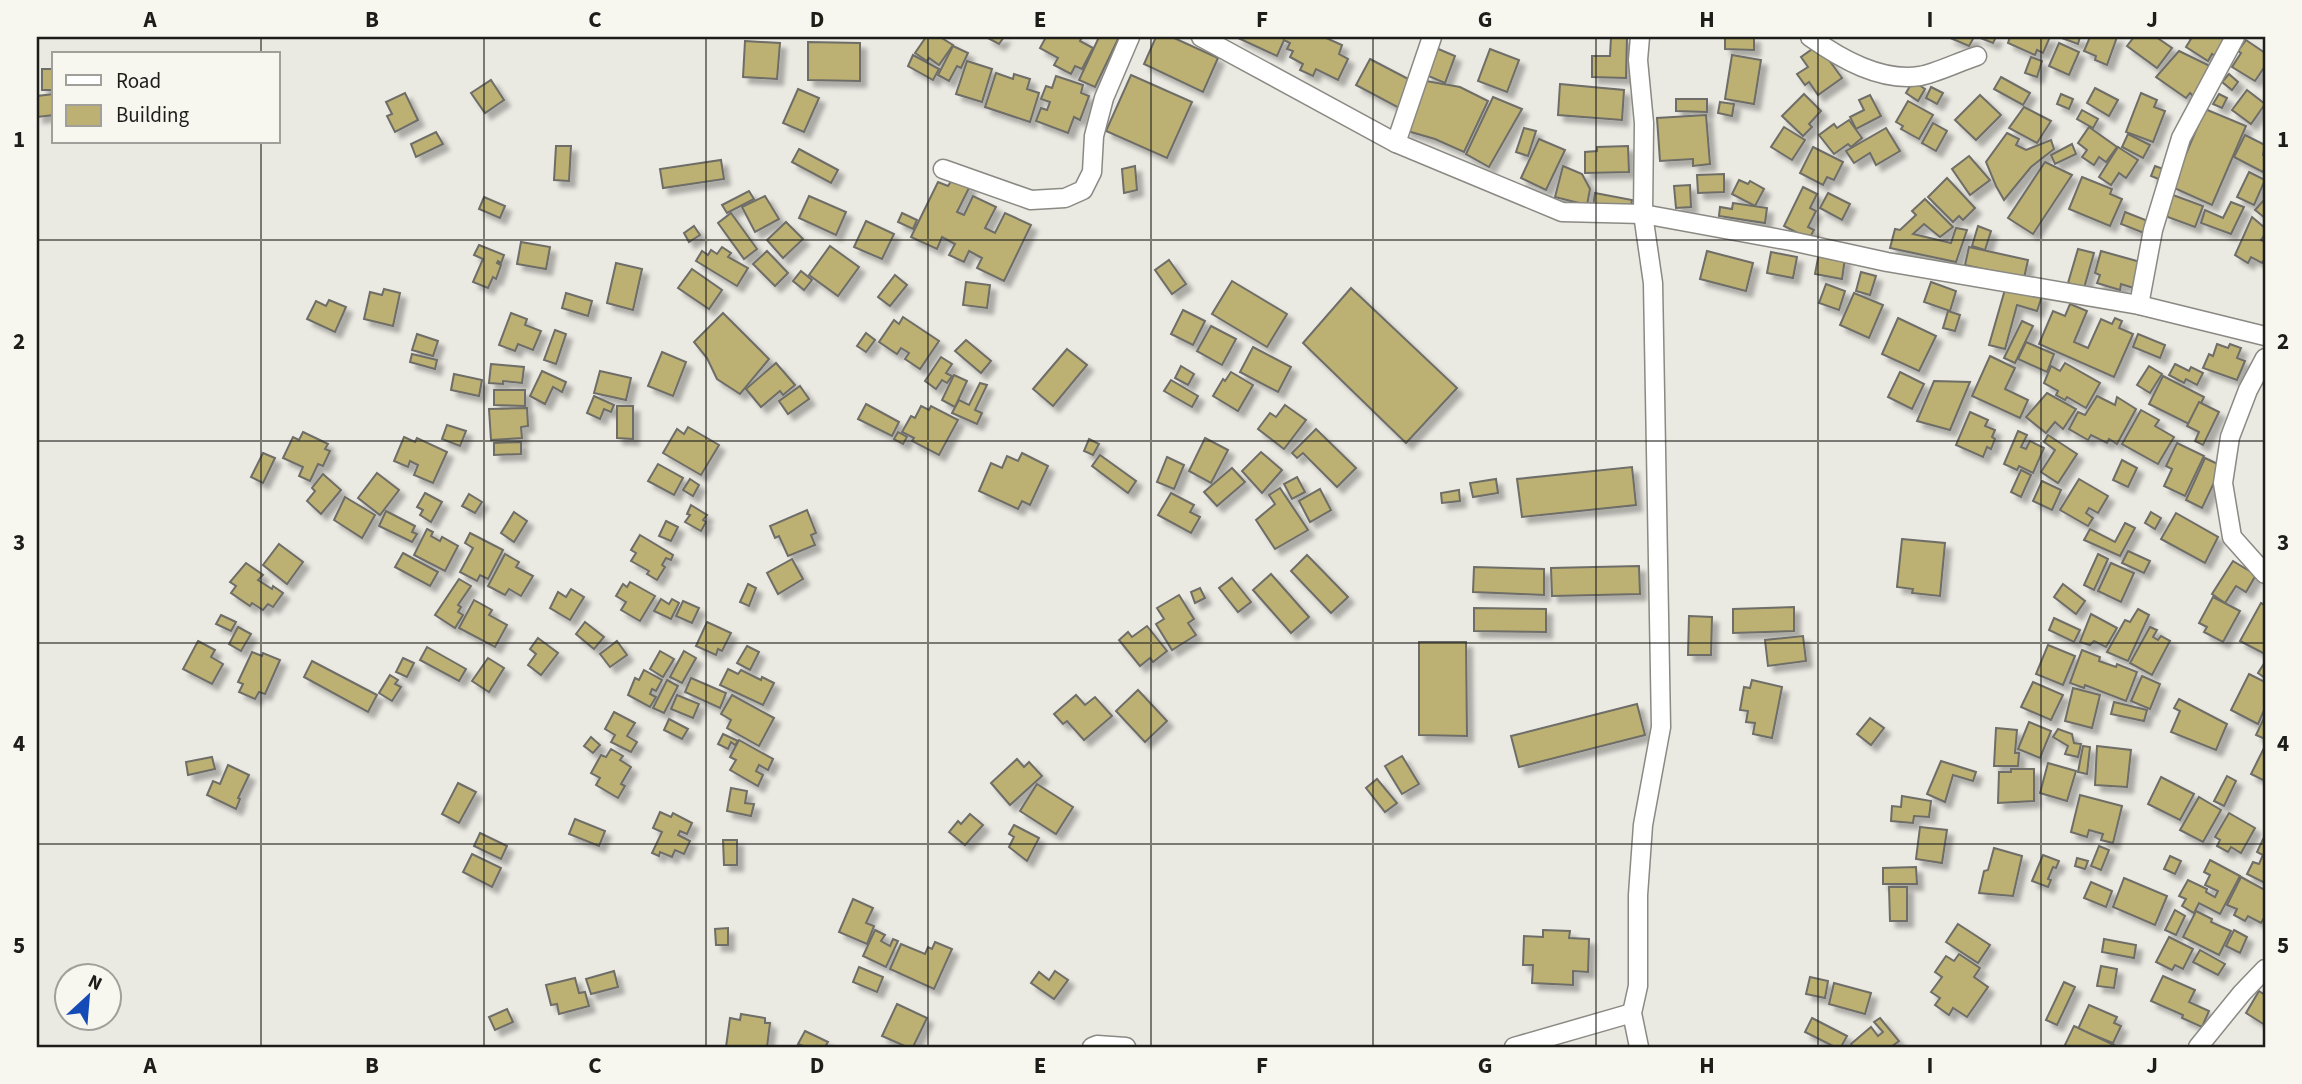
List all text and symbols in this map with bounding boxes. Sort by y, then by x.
text: A [142,3,157,36]
text: B [365,3,379,36]
text: C [588,3,602,36]
text: D [810,3,824,36]
text: E [1034,3,1046,36]
text: F [1256,3,1268,36]
text: G [1478,3,1492,36]
text: H [1699,3,1715,36]
text: I [1927,3,1933,36]
text: J [2146,3,2158,36]
legend [52,52,280,144]
text: Road [116,66,161,96]
text: Building [116,100,190,130]
text: 1 [13,123,25,156]
text: 1 [2277,123,2289,156]
text: 2 [13,325,25,358]
text: 2 [2277,325,2289,358]
text: 3 [13,526,25,559]
text: 3 [2277,526,2289,559]
text: 4 [13,727,25,760]
text: 4 [2277,727,2289,760]
text: 5 [13,929,25,962]
text: 5 [2277,929,2289,962]
north arrow [52,962,122,1032]
text: N [83,968,106,998]
text: A [142,1049,157,1082]
text: B [365,1049,379,1082]
text: C [588,1049,602,1082]
text: D [810,1049,824,1082]
text: E [1034,1049,1046,1082]
text: F [1256,1049,1268,1082]
text: G [1478,1049,1492,1082]
text: H [1699,1049,1715,1082]
text: I [1927,1049,1933,1082]
text: J [2146,1049,2158,1082]

